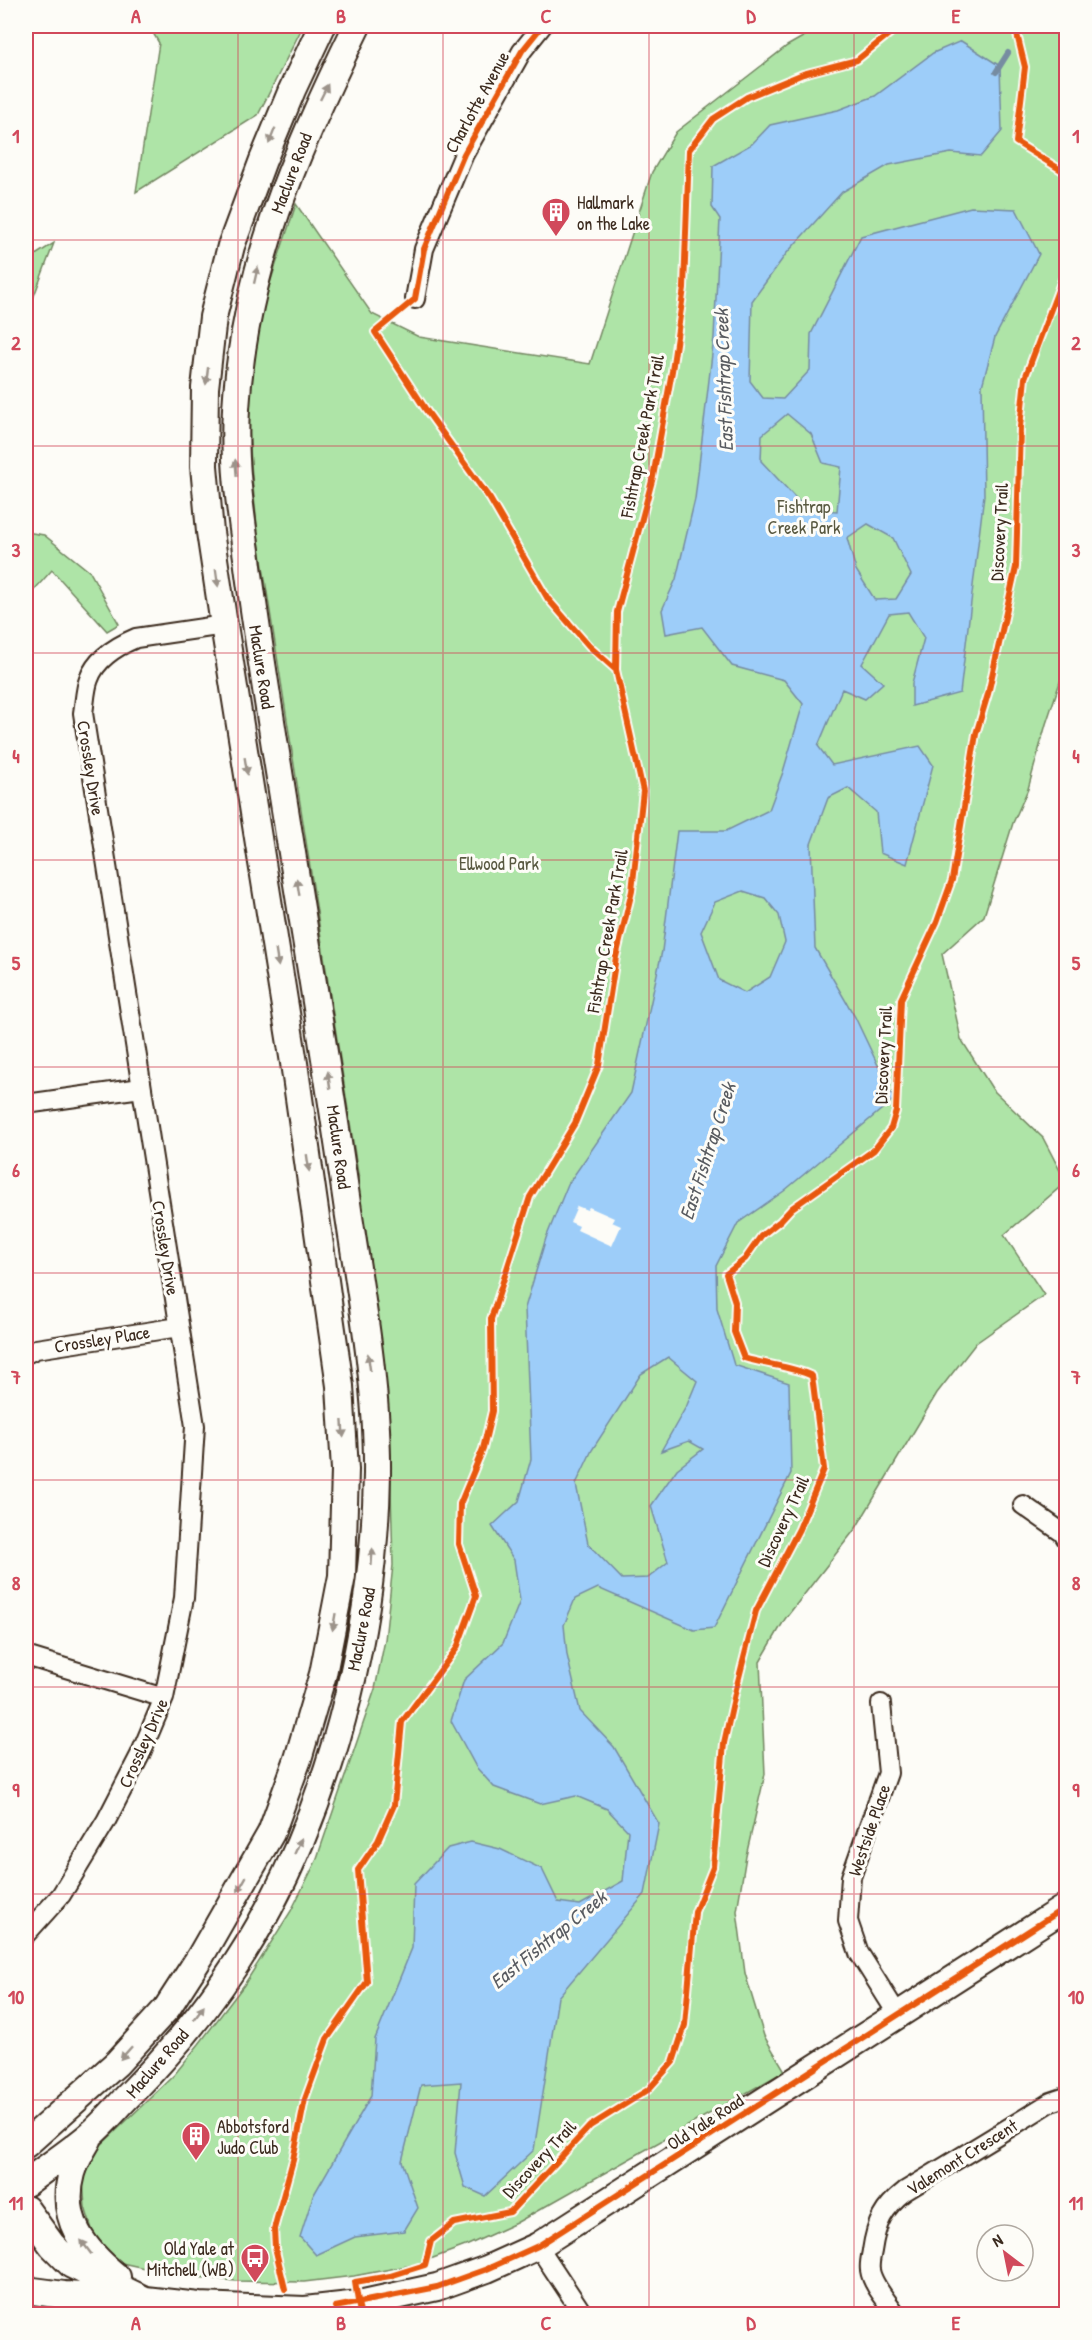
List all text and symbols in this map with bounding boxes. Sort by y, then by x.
text: A [131,2,141,29]
text: B [336,2,346,29]
text: C [541,2,552,29]
text: D [746,2,756,29]
text: E [952,2,961,29]
street label: Charlotte Avenue [439,47,515,157]
one-way arrow [320,84,329,101]
text: 1 [12,122,20,149]
text: 1 [1072,122,1080,149]
one-way arrow [267,128,277,146]
street label: Maclure Road [264,129,318,217]
place label: Hallmark on the Lake [577,190,650,236]
building icon: Hallmark on the Lake [540,196,572,238]
one-way arrow [252,266,262,284]
water label: East Fishtrap Creek [707,307,740,452]
text: 2 [11,329,21,356]
text: 2 [1071,329,1081,356]
street label: Fishtrap Creek Park Trail [614,352,670,521]
one-way arrow [202,366,211,385]
one-way arrow [231,459,241,478]
street label: Discovery Trail [984,482,1014,582]
park label: Fishtrap Creek Park [768,494,841,540]
text: 3 [12,536,21,563]
text: 3 [1072,536,1081,563]
one-way arrow [213,569,222,588]
street label: Maclure Road [243,623,281,711]
street label: Crossley Drive [71,719,111,817]
text: 4 [12,742,20,769]
text: 4 [1072,742,1080,769]
one-way arrow [242,756,251,775]
street label: Fishtrap Creek Park Trail [580,847,634,1016]
park label: Ellwood Park [459,851,539,876]
one-way arrow [293,878,302,897]
text: 5 [12,949,21,976]
one-way arrow [273,949,282,968]
text: 5 [1072,949,1081,976]
street label: Discovery Trail [868,1005,898,1105]
one-way arrow [324,1070,333,1089]
water label: East Fishtrap Creek [672,1077,743,1223]
street label: Maclure Road [321,1103,357,1191]
one-way arrow [303,1154,312,1173]
text: 6 [12,1156,20,1183]
text: 6 [1072,1156,1080,1183]
street label: Crossley Drive [146,1199,186,1297]
street label: Crossley Place [53,1319,151,1359]
one-way arrow [364,1352,374,1371]
text: 7 [10,1363,21,1390]
text: 7 [1070,1363,1081,1390]
one-way arrow [338,1420,348,1439]
street label: Discovery Trail [751,1471,815,1571]
one-way arrow [368,1547,377,1566]
text: 8 [12,1569,21,1596]
text: 8 [1072,1569,1081,1596]
street label: Maclure Road [341,1585,381,1673]
one-way arrow [329,1613,338,1632]
street label: Crossley Drive [112,1694,174,1792]
text: 9 [12,1776,20,1803]
text: 9 [1072,1776,1080,1803]
street label: Westside Place [842,1781,896,1879]
one-way arrow [294,1837,303,1855]
one-way arrow [237,1876,247,1893]
water label: East Fishtrap Creek [484,1883,614,1995]
text: 10 [8,1983,24,2010]
text: 10 [1068,1983,1084,2010]
one-way arrow [193,2006,205,2022]
street label: Maclure Road [120,2023,194,2103]
one-way arrow [119,2046,133,2060]
street label: Old Yale Road [662,2088,748,2156]
street label: Valemont Crescent [902,2112,1023,2201]
place label: Abbotsford Judo Club [217,2114,289,2160]
street label: Discovery Trail [496,2114,582,2203]
building icon: Abbotsford Judo Club [180,2120,212,2162]
text: 11 [9,2189,23,2216]
text: 11 [1069,2189,1083,2216]
north arrow [975,2223,1035,2283]
text: N [988,2228,1007,2252]
place label: Old Yale at Mitchell (WB) [147,2236,235,2282]
one-way arrow [80,2239,93,2255]
bus stop icon: Old Yale at Mitchell (WB) [239,2242,271,2284]
text: A [131,2309,141,2336]
text: B [336,2309,346,2336]
text: C [541,2309,552,2336]
text: D [746,2309,756,2336]
text: E [952,2309,961,2336]

